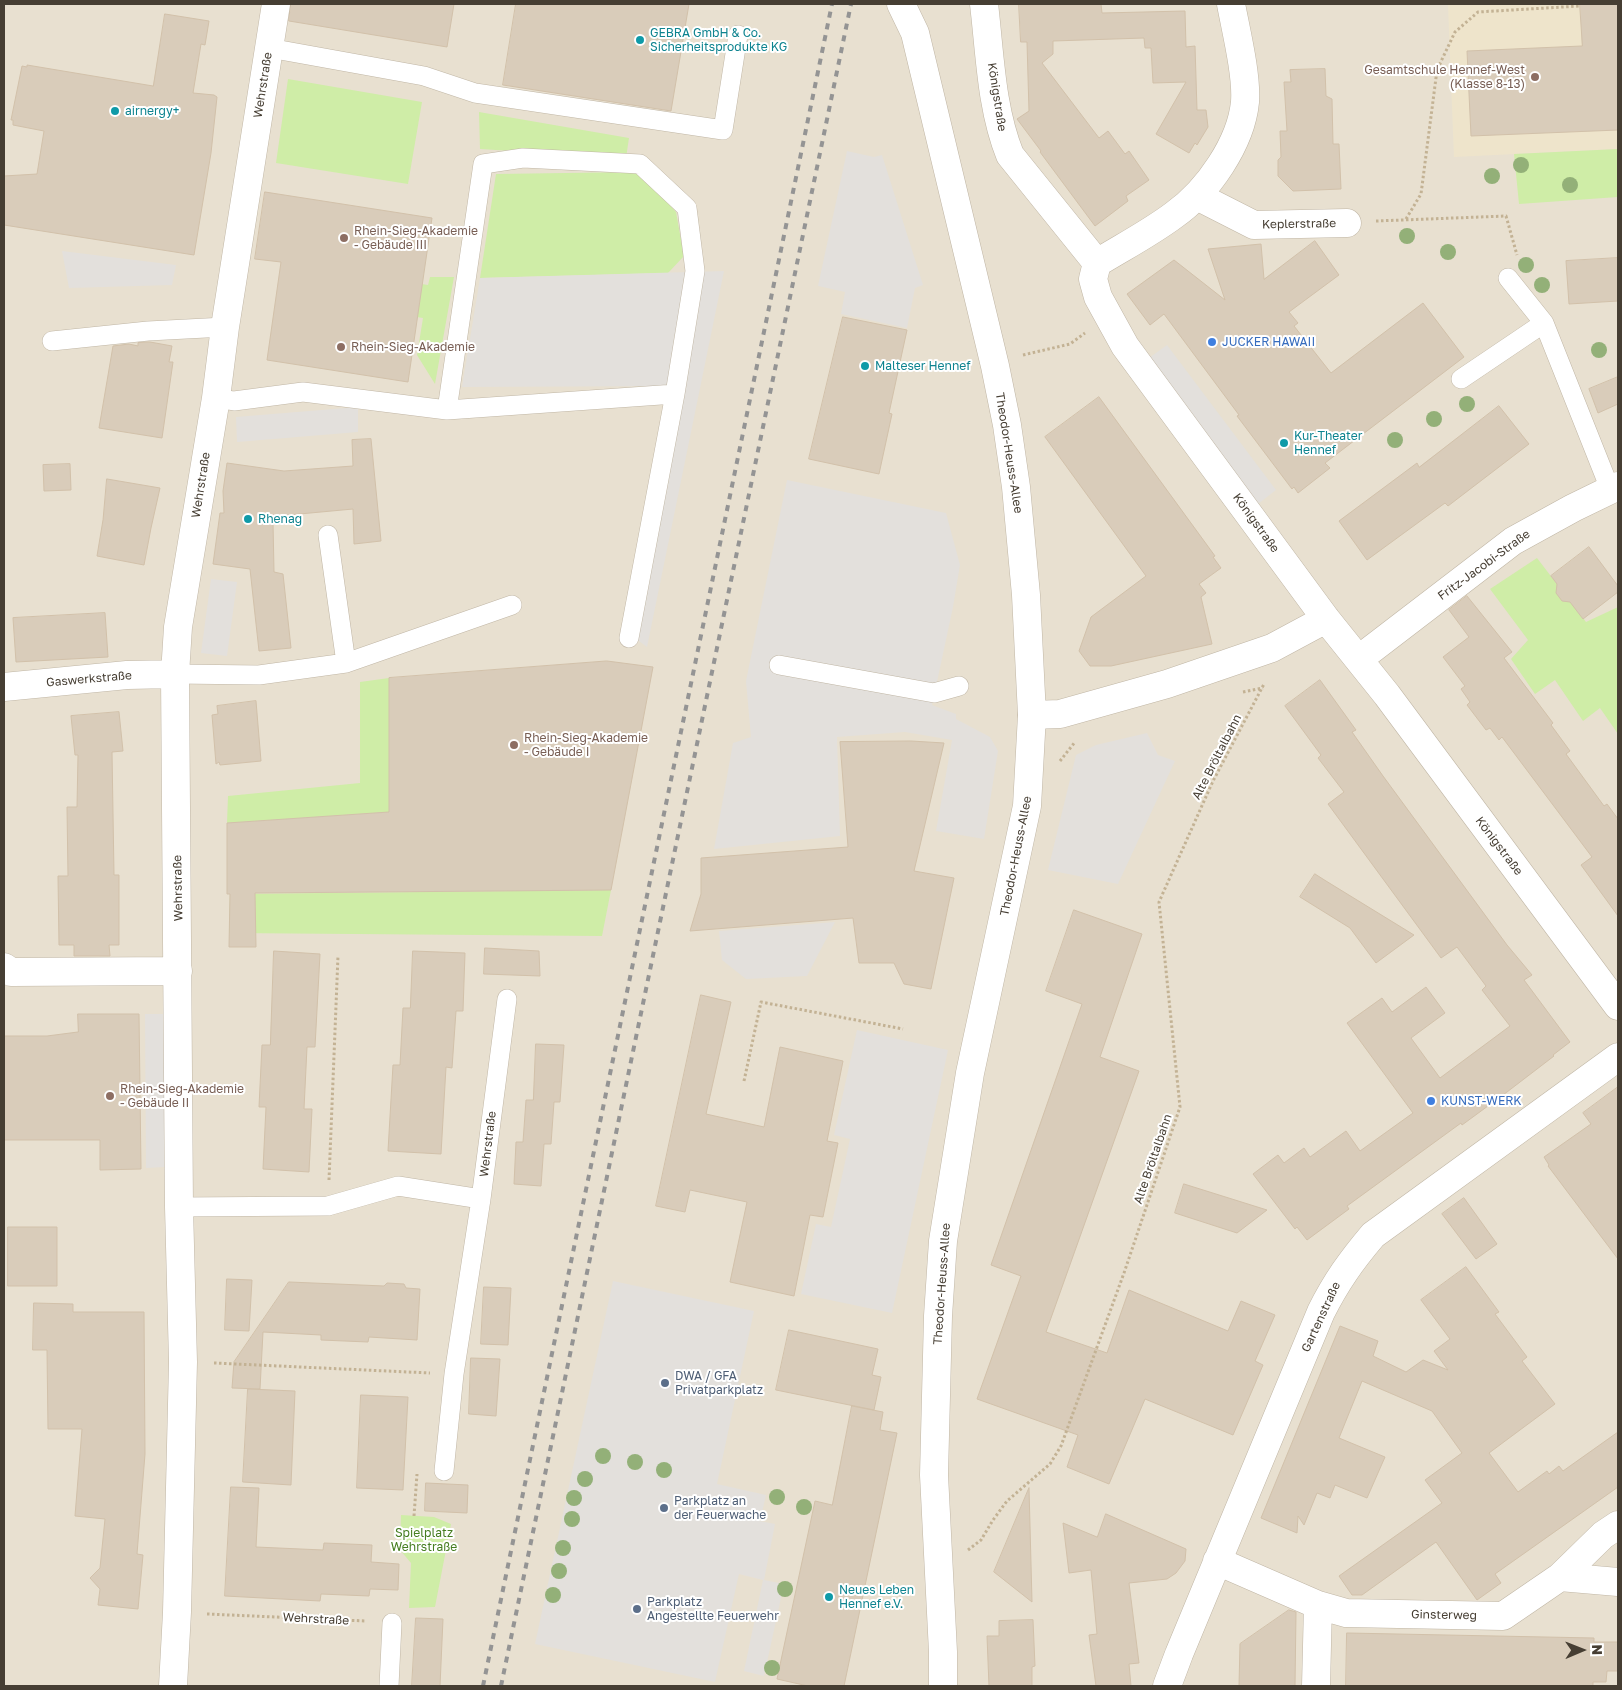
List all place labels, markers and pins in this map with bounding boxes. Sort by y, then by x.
place label: GEBRA GmbH & Co. Sicherheitsprodukte KG [650,26,787,54]
marker: GEBRA GmbH & Co. Sicherheitsprodukte KG [634,34,646,46]
place label: Gesamtschule Hennef-West (Klasse 8-13) [1364,63,1525,91]
marker: Gesamtschule Hennef-West (Klasse 8-13) [1529,71,1541,83]
place label: airnergy+ [125,104,179,118]
marker: airnergy+ [109,105,121,117]
place label: Rhein-Sieg-Akademie - Gebäude III [354,224,478,252]
marker: Rhein-Sieg-Akademie - Gebäude III [338,232,350,244]
place label: JUCKER HAWAII [1222,335,1315,349]
marker: JUCKER HAWAII [1206,336,1218,348]
place label: Rhein-Sieg-Akademie [351,340,475,354]
marker: Rhein-Sieg-Akademie [335,341,347,353]
place label: Malteser Hennef [875,359,971,373]
marker: Malteser Hennef [859,360,871,372]
place label: Kur-Theater Hennef [1294,429,1362,457]
marker: Kur-Theater Hennef [1278,437,1290,449]
place label: Rhenag [258,512,302,526]
marker: Rhenag [242,513,254,525]
place label: Rhein-Sieg-Akademie - Gebäude I [524,731,648,759]
marker: Rhein-Sieg-Akademie - Gebäude I [508,739,520,751]
place label: Rhein-Sieg-Akademie - Gebäude II [120,1082,244,1110]
marker: Rhein-Sieg-Akademie - Gebäude II [104,1090,116,1102]
place label: KUNST-WERK [1441,1094,1522,1108]
marker: KUNST-WERK [1425,1095,1437,1107]
place label: DWA / GFA Privatparkplatz [675,1369,763,1397]
marker: DWA / GFA Privatparkplatz [659,1377,671,1389]
place label: Parkplatz an der Feuerwache [674,1494,766,1522]
marker: Parkplatz an der Feuerwache [658,1502,670,1514]
place label: Neues Leben Hennef e.V. [839,1583,914,1611]
marker: Neues Leben Hennef e.V. [823,1591,835,1603]
place label: Parkplatz Angestellte Feuerwehr [647,1595,779,1623]
marker: Parkplatz Angestellte Feuerwehr [631,1603,643,1615]

